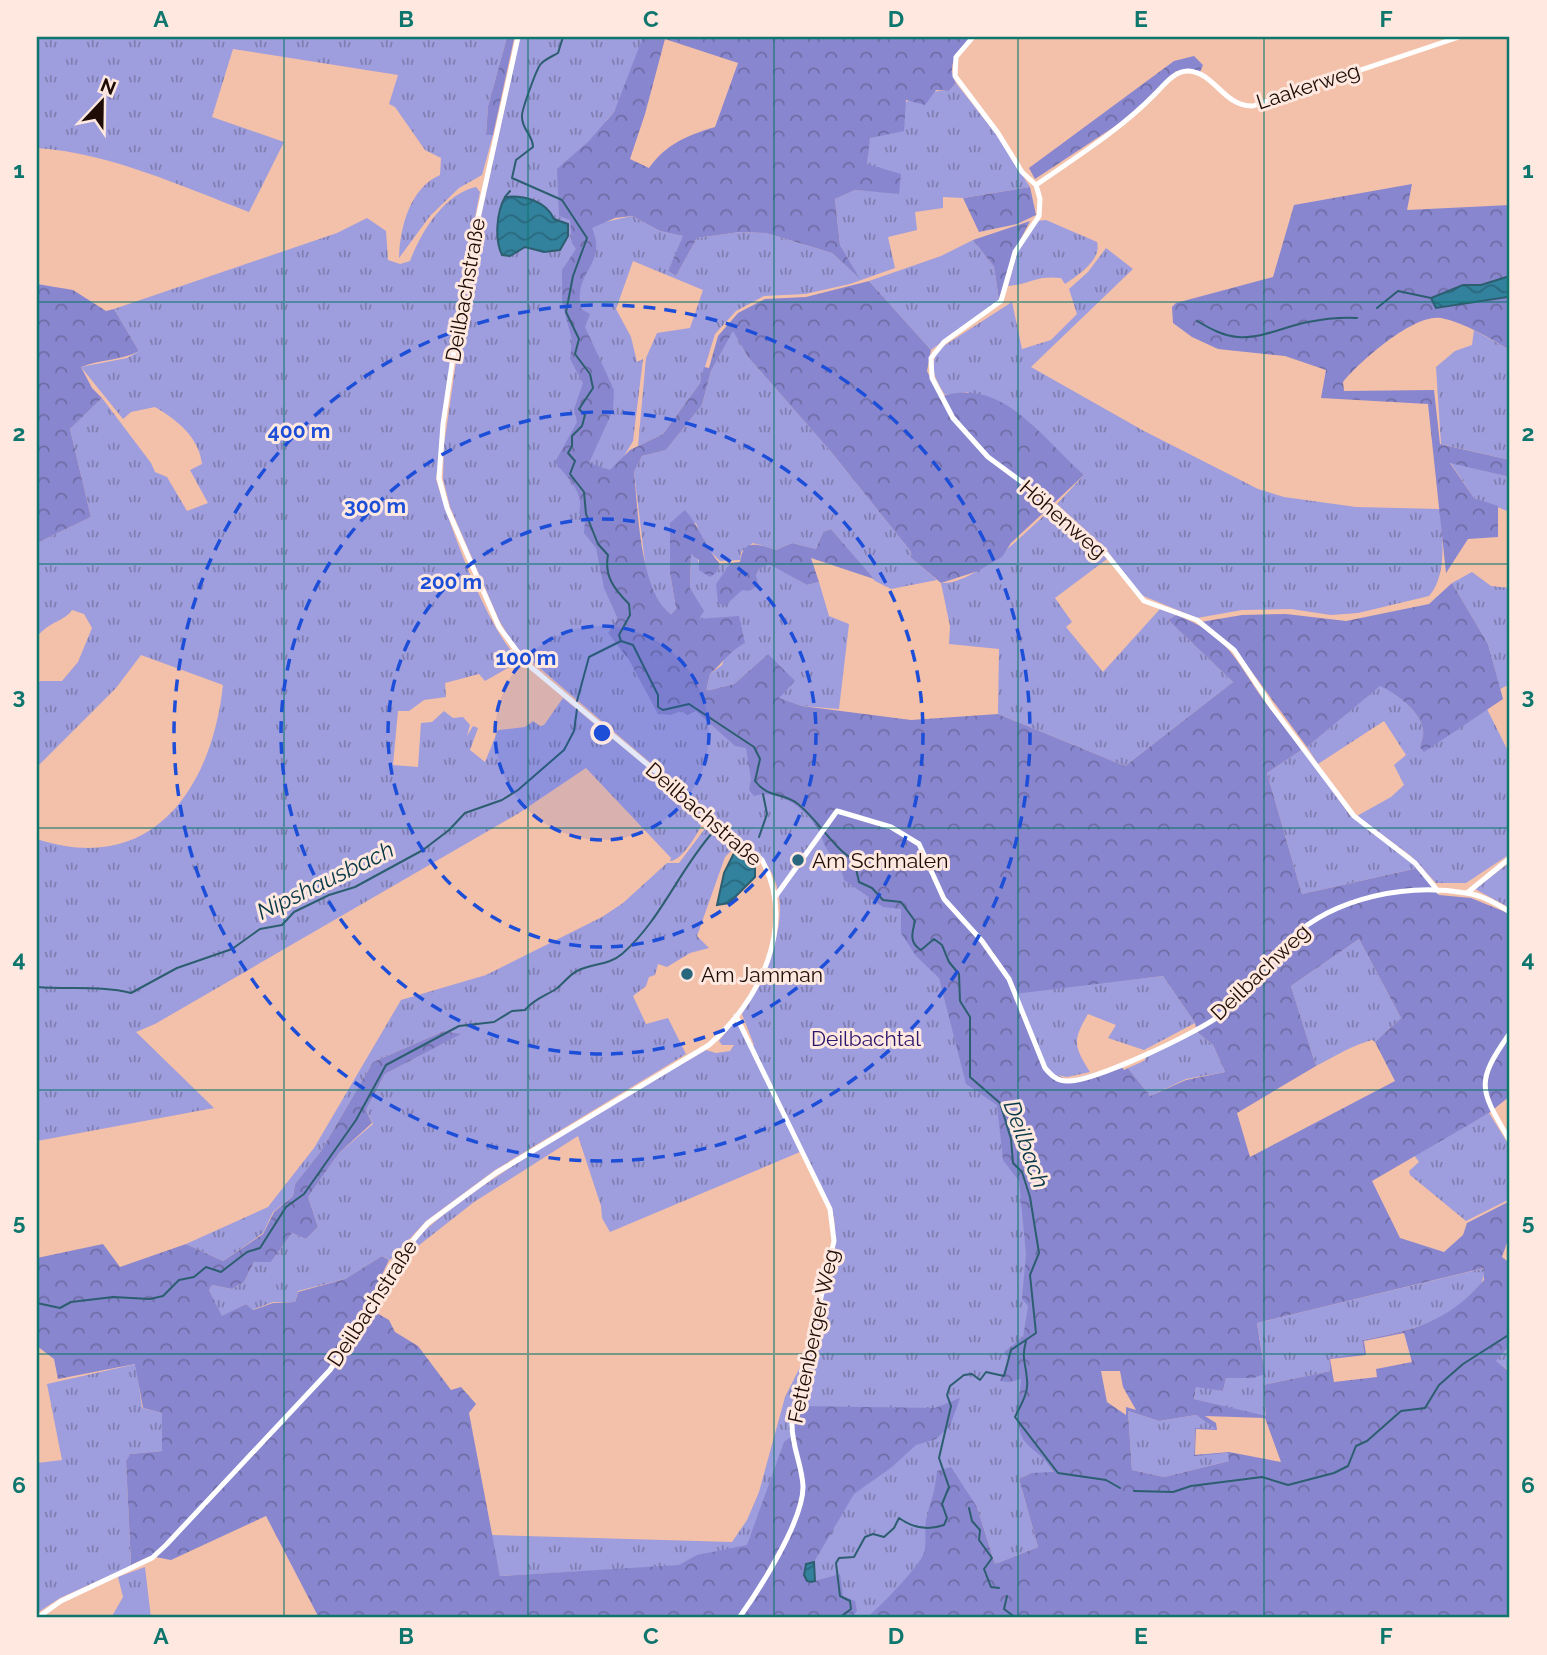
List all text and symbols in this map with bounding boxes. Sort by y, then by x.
text: A [153,5,169,32]
text: B [398,5,414,32]
text: C [643,5,659,32]
text: D [888,5,904,32]
text: E [1134,5,1148,32]
text: F [1379,5,1393,32]
street label: Laakerweg [1253,58,1363,114]
north arrow [66,66,136,136]
text: N [98,73,119,99]
text: 1 [13,156,25,183]
text: 1 [1522,156,1534,183]
street label: Deilbachstraße [440,216,490,364]
text: 400 m [268,418,330,443]
text: 2 [13,419,25,446]
text: 2 [1522,419,1534,446]
street label: Höhenweg [1015,475,1111,563]
text: 300 m [344,493,406,518]
text: 200 m [420,569,482,594]
text: 100 m [496,645,556,670]
text: 3 [13,682,25,709]
text: 3 [1522,682,1534,709]
centre of rings [590,721,614,745]
street label: Deilbachstraße [641,757,767,871]
water label: Nipshausbach [252,835,398,925]
place label: Am Schmalen [812,848,948,873]
marker: Am Schmalen [790,852,806,868]
street label: Deilbachweg [1205,919,1315,1025]
text: 4 [12,945,26,972]
text: 4 [1521,945,1535,972]
place label: Am Jamman [701,962,823,987]
marker: Am Jamman [679,966,695,982]
park label: Deilbachtal [811,1026,921,1051]
water label: Deilbach [999,1096,1055,1192]
text: 5 [13,1208,26,1235]
text: 5 [1522,1208,1535,1235]
street label: Deilbachstraße [322,1235,422,1371]
street label: Fettenberger Weg [782,1247,844,1425]
text: 6 [12,1471,26,1498]
text: 6 [1521,1471,1535,1498]
text: A [153,1622,169,1649]
text: B [398,1622,414,1649]
text: C [643,1622,659,1649]
text: D [888,1622,904,1649]
text: E [1134,1622,1148,1649]
text: F [1379,1622,1393,1649]

